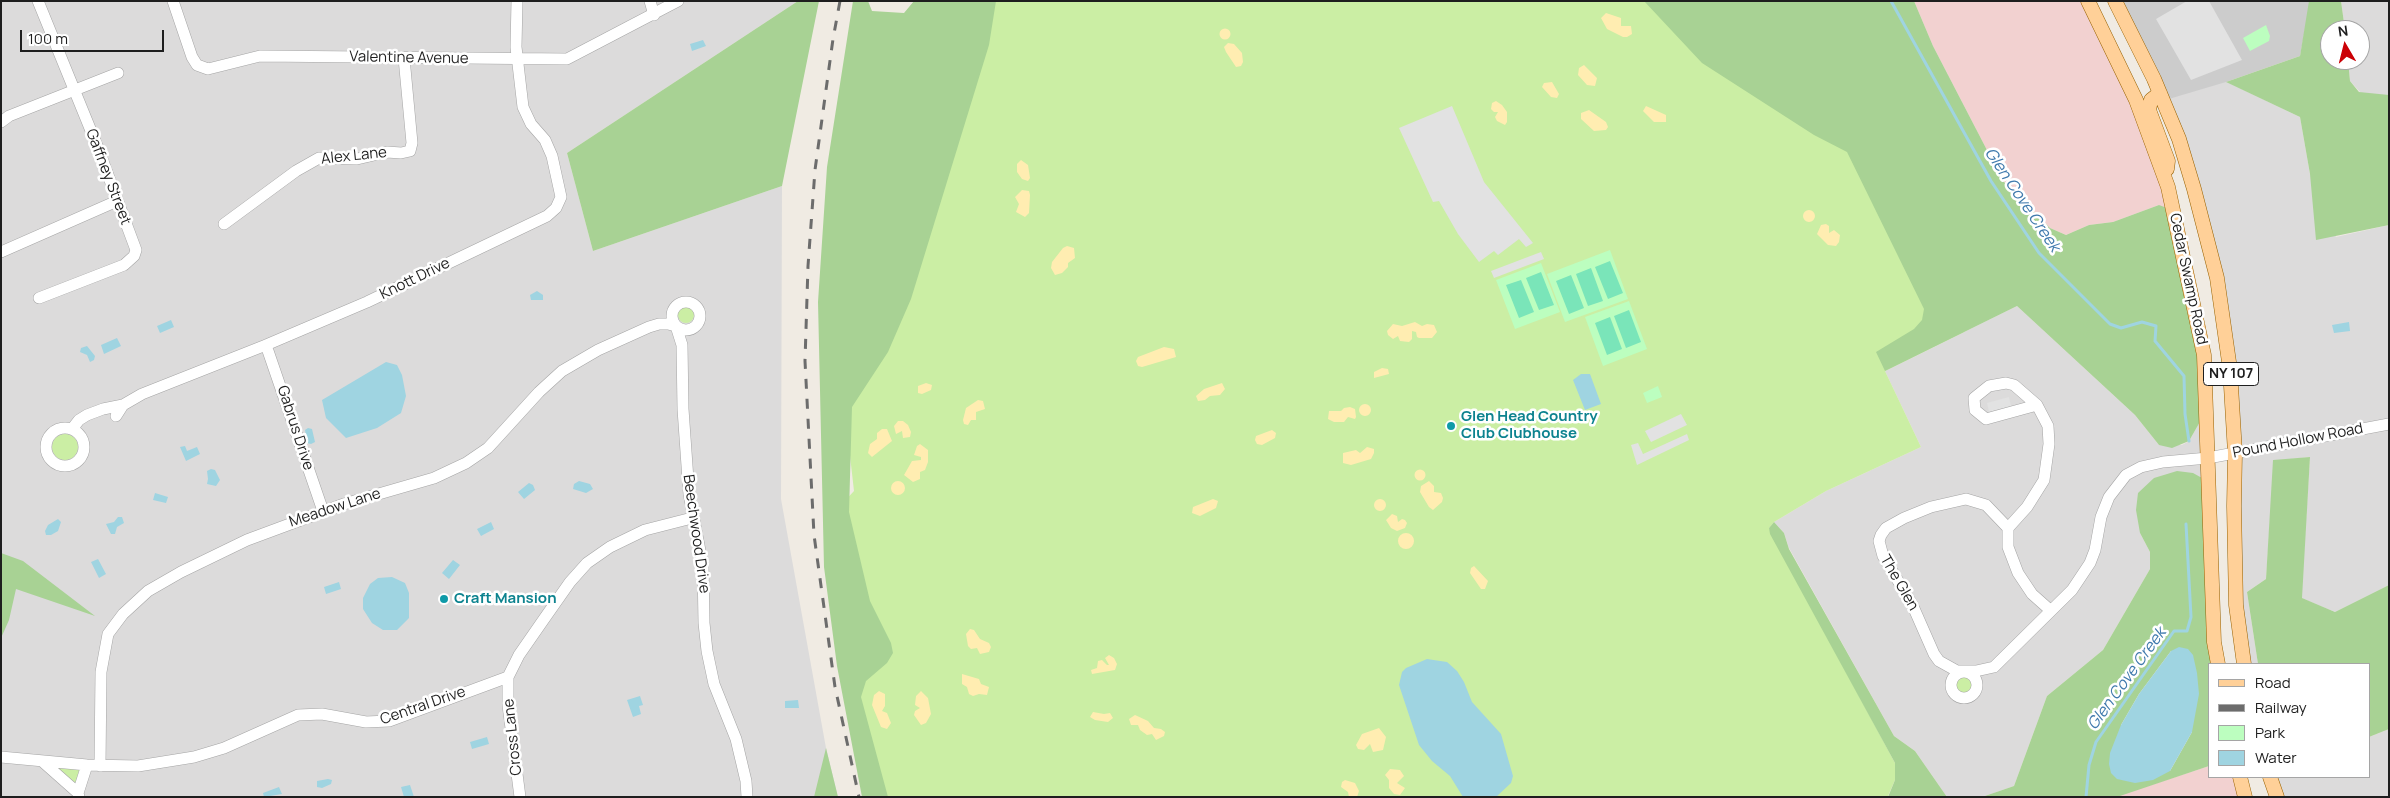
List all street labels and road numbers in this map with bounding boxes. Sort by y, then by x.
street label: Valentine Avenue [349,48,469,68]
street label: Gaffney Street [81,126,135,228]
street label: Alex Lane [320,144,388,168]
street label: Cedar Swamp Road [2165,212,2211,346]
street label: Knott Drive [377,254,453,304]
road number: NY 107 [2204,362,2258,386]
street label: Gabrus Drive [273,383,317,473]
street label: Pound Hollow Road [2231,420,2365,462]
street label: Beechwood Drive [679,473,713,595]
street label: Meadow Lane [287,485,383,531]
street label: The Glen [1876,552,1922,614]
street label: Central Drive [378,683,468,729]
street label: Cross Lane [500,698,526,776]

